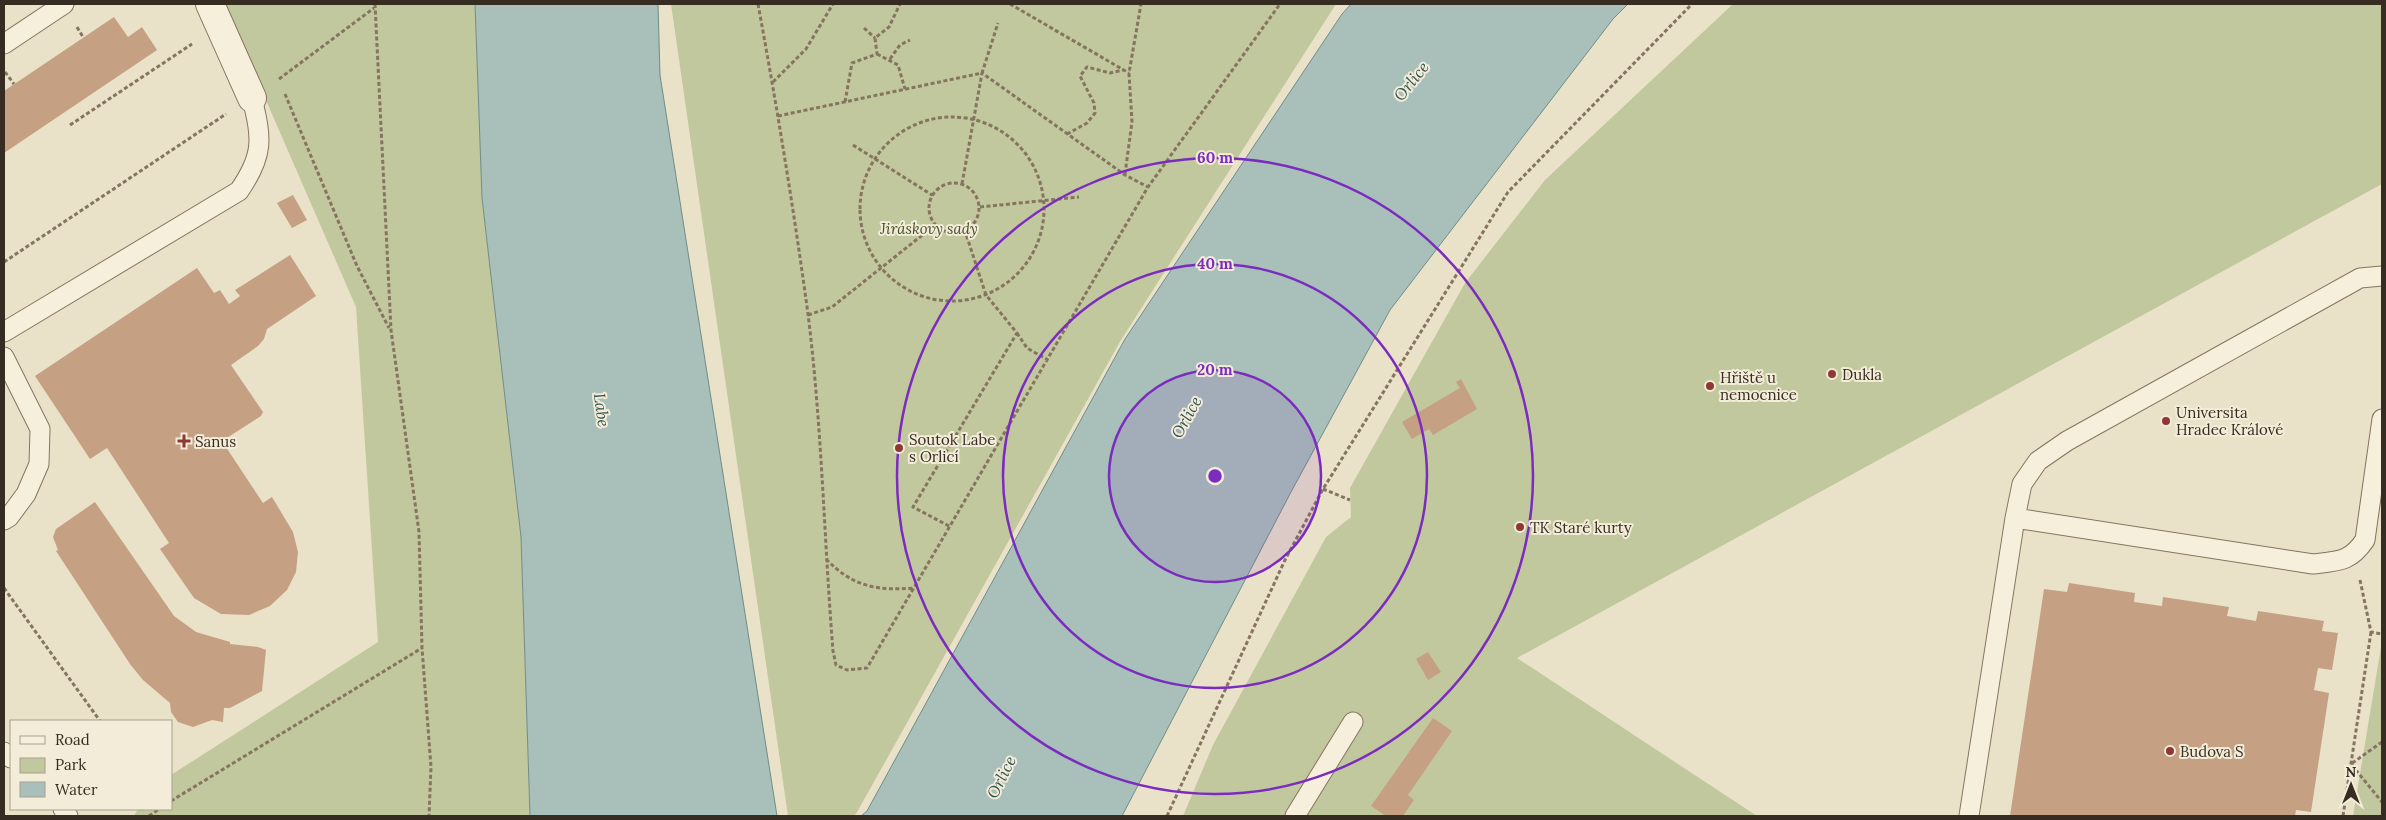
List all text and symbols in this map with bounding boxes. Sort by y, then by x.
water label: Orlice [1389,57,1433,105]
text: 60 m [1197,148,1233,167]
park label: Jiráskovy sady [879,219,978,238]
text: 40 m [1197,254,1233,273]
text: 20 m [1197,360,1233,379]
place label: Dukla [1842,365,1882,384]
place label: Hřiště u nemocnice [1720,368,1797,404]
marker: Dukla [1826,368,1838,380]
marker: Hřiště u nemocnice [1704,380,1716,392]
water label: Labe [590,392,614,428]
water label: Orlice [1166,392,1206,441]
place label: Universita Hradec Králové [2176,403,2283,439]
marker: Universita Hradec Králové [2160,415,2172,427]
place label: Soutok Labe s Orlicí [909,430,995,466]
place label: Sanus [195,432,236,451]
marker: Sanus [177,434,191,448]
marker: Soutok Labe s Orlicí [893,442,905,454]
centre of rings [1206,467,1224,485]
place label: TK Staré kurty [1530,518,1632,537]
marker: TK Staré kurty [1514,521,1526,533]
legend [10,720,172,810]
text: Road [55,730,90,749]
place label: Budova S [2180,742,2243,761]
marker: Budova S [2164,745,2176,757]
water label: Orlice [982,752,1020,801]
text: Park [55,755,86,774]
north arrow [2326,760,2376,810]
text: N [2346,763,2357,781]
text: Water [55,780,98,799]

